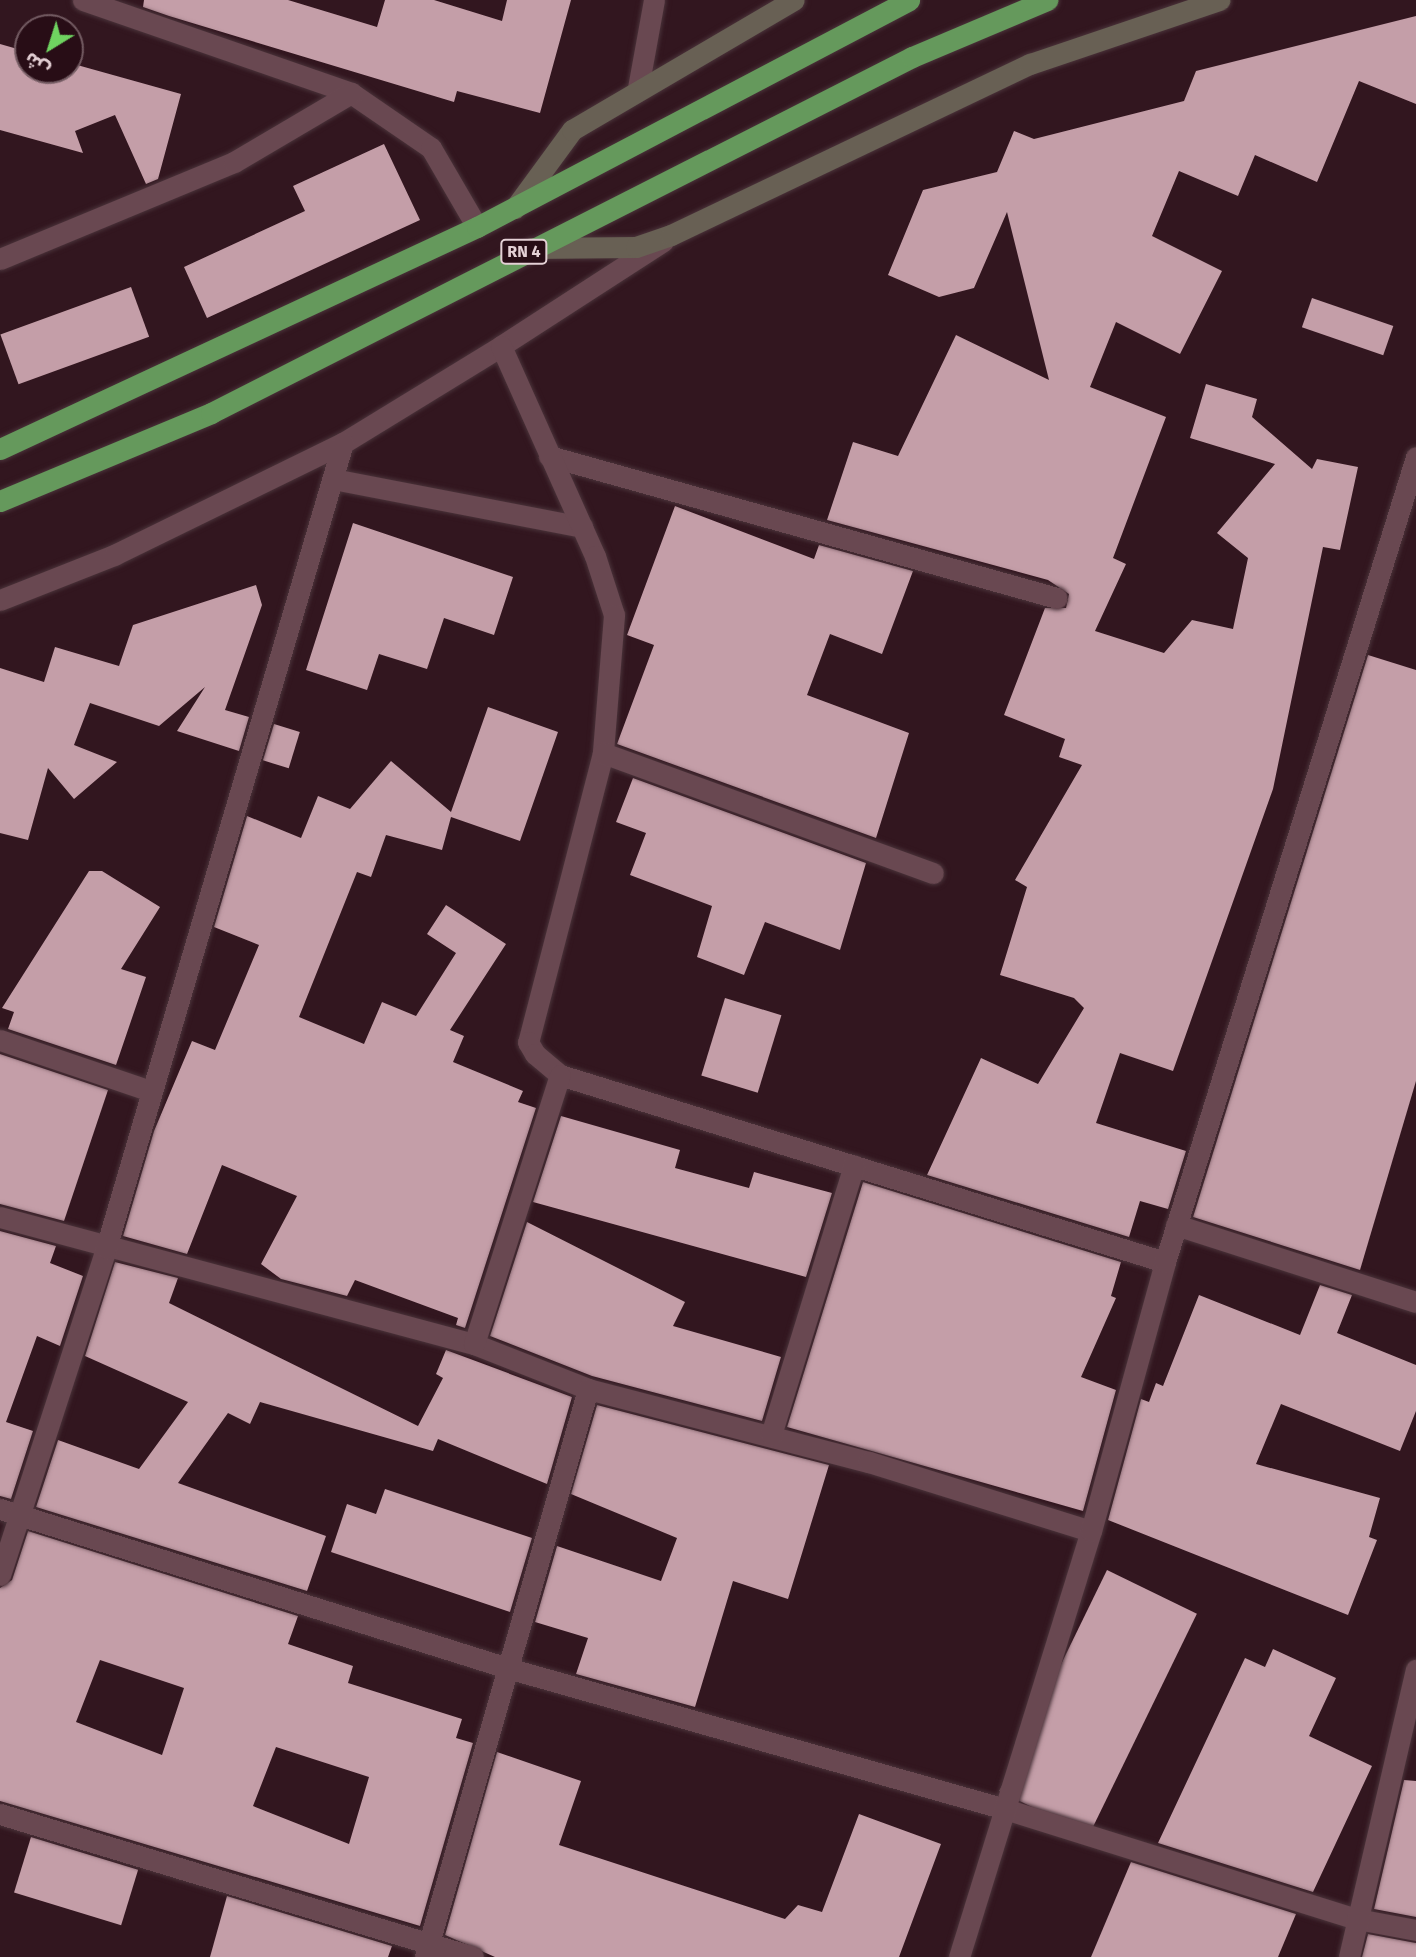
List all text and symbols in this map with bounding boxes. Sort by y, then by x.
north arrow [14,14,84,84]
text: ش [20,47,54,81]
road number: RN 4 [500,240,548,264]

